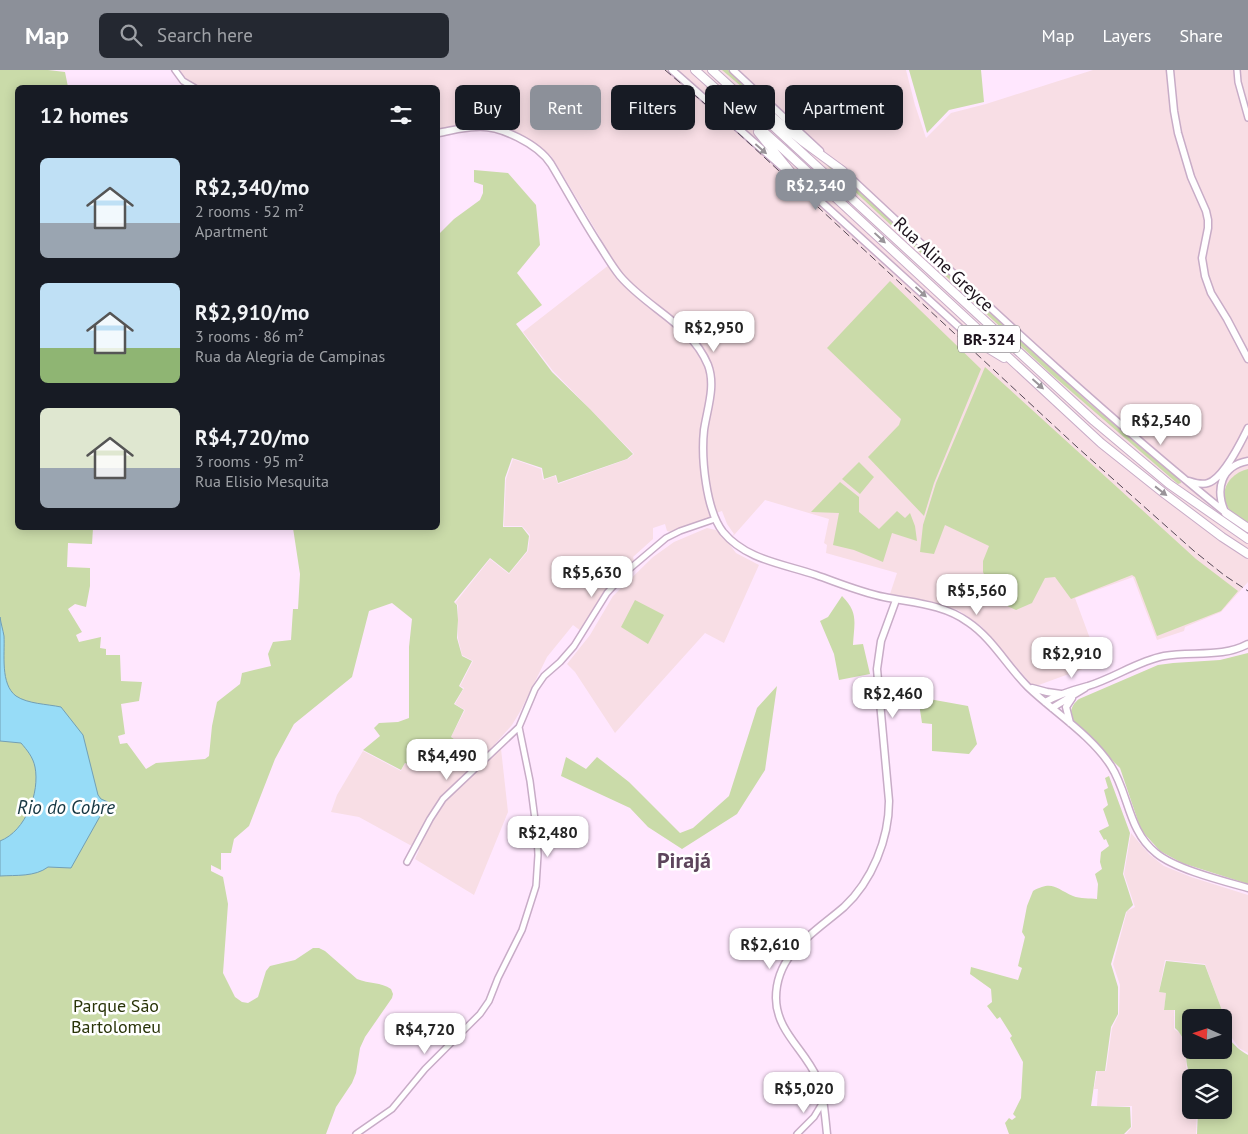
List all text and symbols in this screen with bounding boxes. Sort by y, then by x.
search box [99,13,449,58]
text: Map [25,20,69,51]
icon: search [117,21,145,49]
text: Search here [157,23,253,47]
text: Map [1042,24,1074,47]
text: Layers [1102,24,1151,47]
text: Share [1179,24,1223,47]
chip: Buy [455,85,520,130]
chip: Rent [530,85,601,130]
chip: Filters [611,85,695,130]
chip: New [705,85,775,130]
chip: Apartment [785,85,903,130]
icon: filters [387,101,415,129]
text: 12 homes [40,102,128,129]
one-way arrow [755,143,767,154]
pin: R$2,340 [770,168,862,211]
text: R$2,340/mo [195,174,309,201]
text: R$2,340 [786,175,846,195]
icon: home [80,178,140,238]
text: 2 rooms · 52 m² [195,201,304,221]
street label: Rua Aline Greyce [889,212,999,316]
text: Apartment [195,221,268,241]
one-way arrow [874,232,886,244]
one-way arrow [915,286,927,298]
text: R$2,910/mo [195,299,309,326]
icon: home [80,303,140,363]
pin: R$2,950 [668,310,760,353]
text: R$2,950 [684,317,744,337]
road number: BR-324 [958,325,1020,352]
text: 3 rooms · 86 m² [195,326,304,346]
text: Rua da Alegria de Campinas [195,346,385,366]
one-way arrow [1031,379,1044,390]
pin: R$2,540 [1115,404,1207,446]
text: R$2,540 [1131,410,1191,430]
text: R$4,720/mo [195,424,309,451]
icon: home [80,428,140,488]
text: 3 rooms · 95 m² [195,451,304,471]
text: Rua Elisio Mesquita [195,471,329,491]
one-way arrow [1154,485,1167,496]
pin: R$5,630 [546,556,638,598]
text: R$5,630 [562,562,622,582]
pin: R$5,560 [931,574,1023,616]
text: R$5,560 [947,580,1007,600]
pin: R$2,910 [1026,636,1118,679]
text: R$2,910 [1042,643,1102,663]
pin: R$2,460 [847,676,939,719]
text: R$2,460 [863,683,923,703]
pin: R$4,490 [401,738,493,781]
text: R$4,490 [417,745,477,765]
water label: Rio do Cobre [17,795,115,819]
pin: R$2,480 [502,816,594,858]
text: R$2,480 [518,822,578,842]
district label: Pirajá [657,846,711,874]
pin: R$2,610 [724,928,816,970]
text: R$2,610 [740,934,800,954]
park label: Parque São Bartolomeu [71,994,161,1038]
north arrow [1182,1009,1232,1059]
map controls [1182,1009,1232,1119]
pin: R$4,720 [379,1012,471,1055]
text: R$4,720 [395,1019,455,1039]
button: layers [1182,1069,1232,1119]
pin: R$5,020 [758,1072,850,1114]
text: R$5,020 [774,1078,834,1098]

